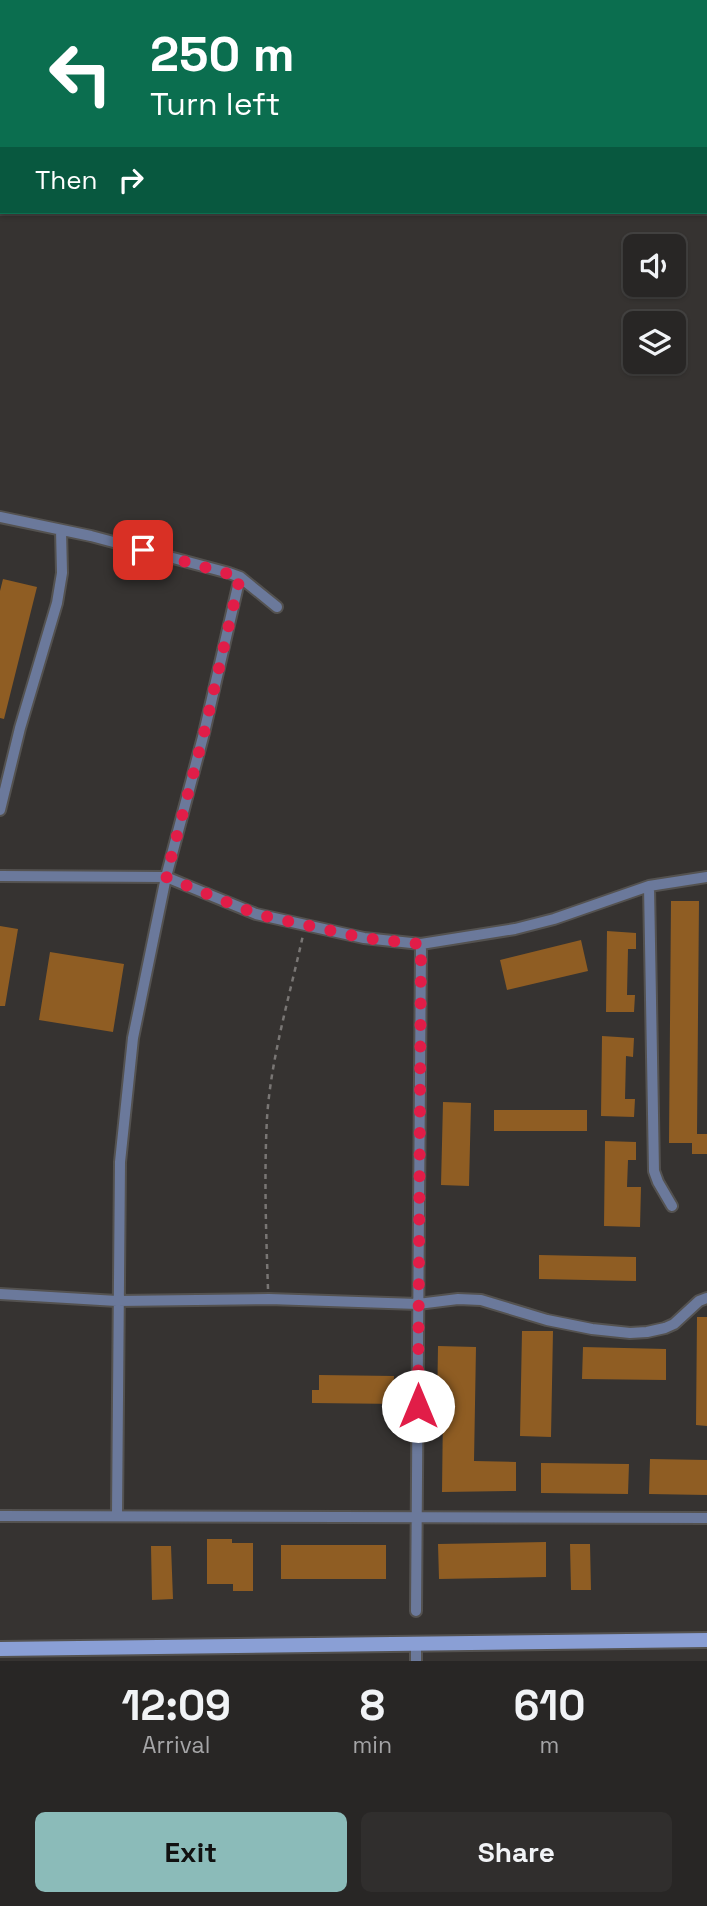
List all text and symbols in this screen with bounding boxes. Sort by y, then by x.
text: 250 m [150,23,295,85]
icon: left [35,28,126,119]
text: Turn left [150,84,280,124]
icon: right [112,161,150,199]
text: Then [35,163,98,197]
map controls [623,234,686,374]
button: sound [623,234,686,297]
button: layers [623,311,686,374]
pin [113,520,173,580]
icon: arrive [124,531,162,569]
position arrow [381,1369,455,1443]
text: 12:09 [121,1679,231,1732]
text: 8 [360,1679,385,1732]
text: 610 [514,1679,586,1732]
text: Arrival [142,1730,210,1760]
text: min [353,1730,392,1760]
text: m [540,1730,559,1760]
button: Exit [35,1812,347,1892]
button: Share [361,1812,672,1892]

